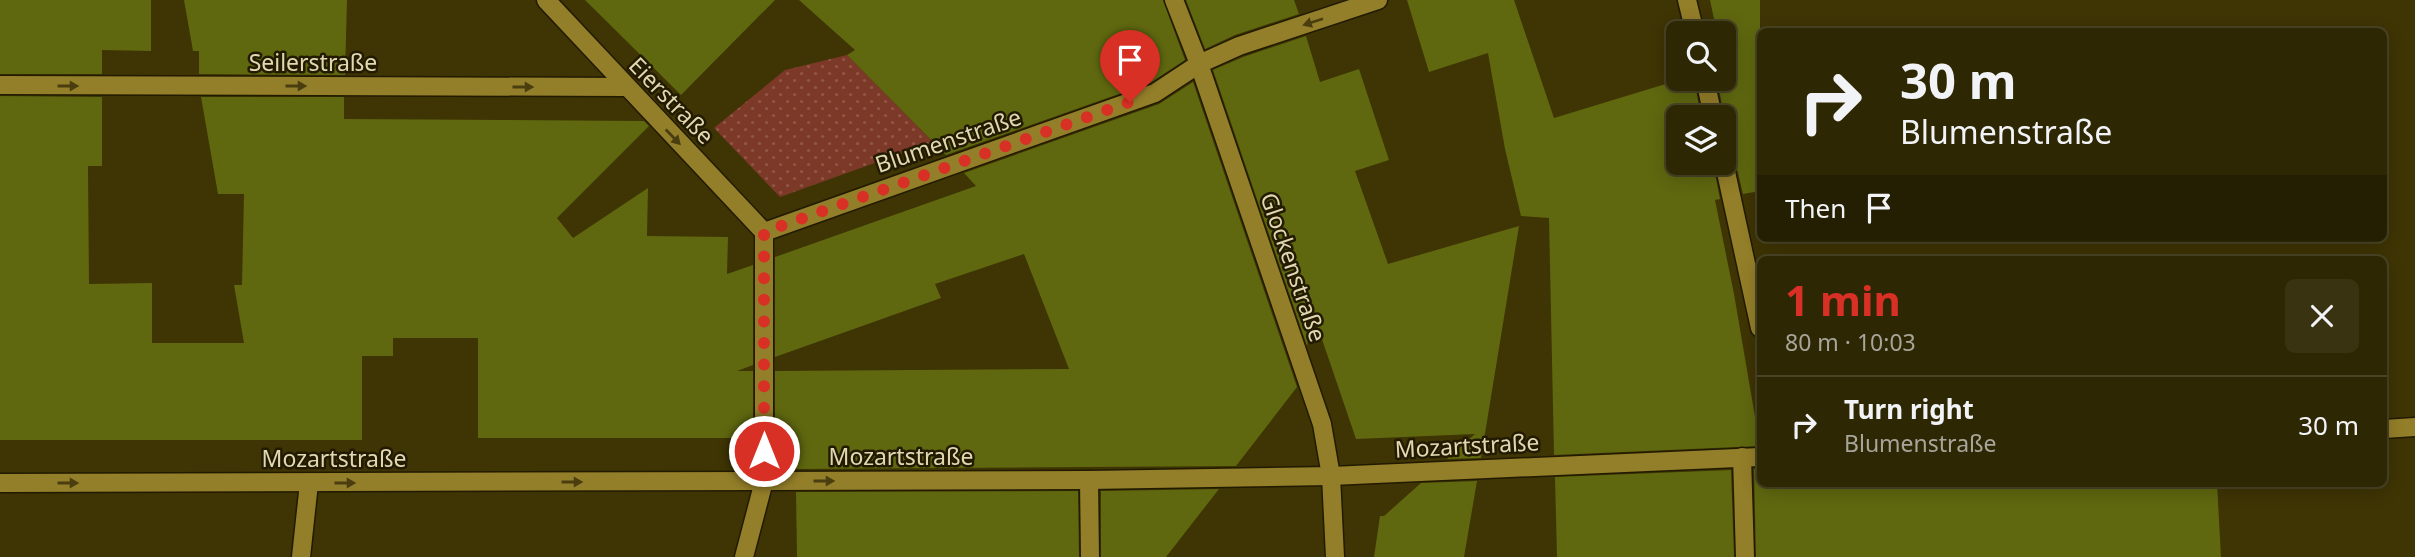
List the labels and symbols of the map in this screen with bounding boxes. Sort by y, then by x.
one-way arrow [1302,17,1323,27]
pin [1100,30,1160,102]
street label: Seilerstraße [249,46,377,78]
street label: Eierstraße [622,49,722,151]
one-way arrow [57,80,79,92]
one-way arrow [285,80,307,92]
one-way arrow [512,81,534,93]
street label: Blumenstraße [871,100,1025,180]
one-way arrow [665,128,681,145]
street label: Glockenstraße [1254,188,1334,346]
position arrow [727,414,801,488]
street label: Mozartstraße [1394,425,1540,465]
street label: Mozartstraße [829,440,973,472]
street label: Mozartstraße [262,442,406,474]
one-way arrow [813,475,835,487]
one-way arrow [561,476,583,488]
one-way arrow [57,477,79,489]
one-way arrow [334,477,356,489]

